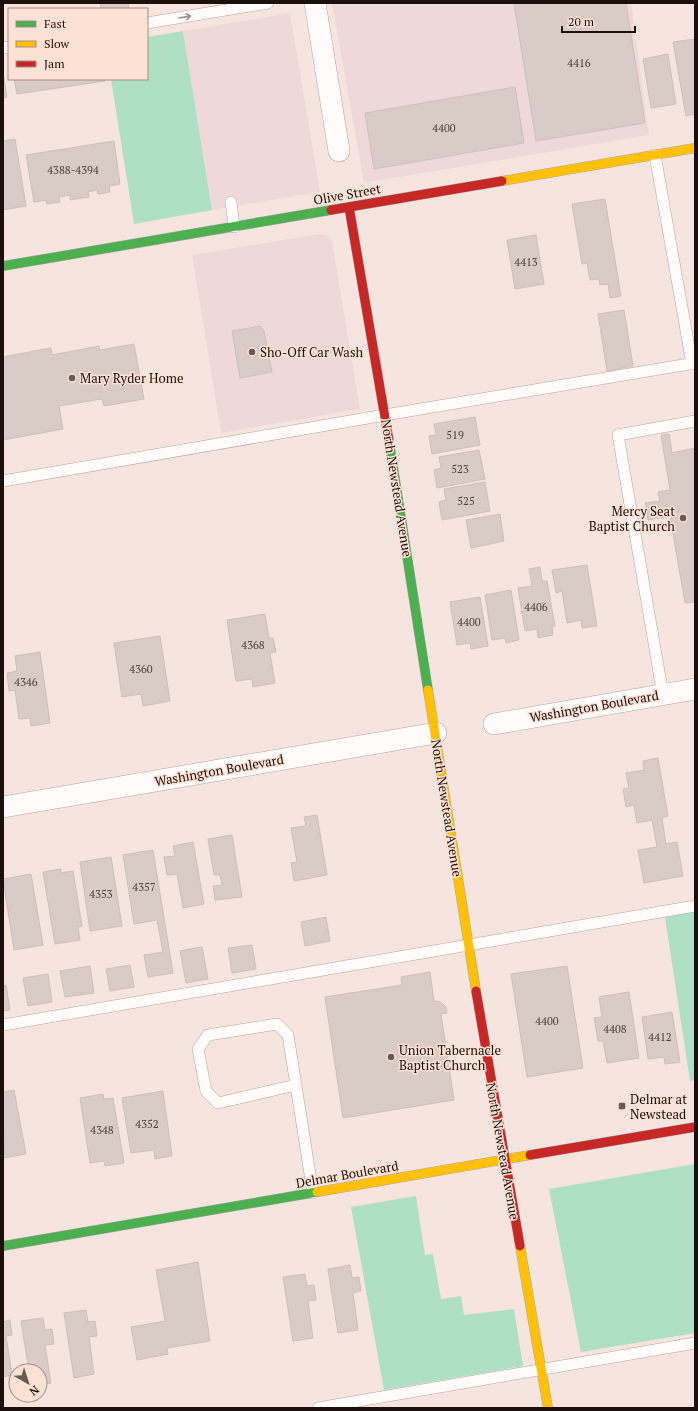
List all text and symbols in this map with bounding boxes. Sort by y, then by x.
legend [8,8,148,80]
scale bar [562,8,635,34]
one-way arrow [179,13,192,21]
text: 20 m [568,14,595,29]
text: Fast [44,16,67,31]
text: Slow [44,36,70,51]
text: Jam [44,56,65,71]
house number: 4416 [567,56,591,70]
house number: 4400 [432,121,456,135]
house number: 4388-4394 [47,163,99,177]
street label: Olive Street [312,179,382,209]
house number: 4413 [514,255,538,269]
place label: Sho-Off Car Wash [260,343,364,361]
marker: Sho-Off Car Wash [247,347,257,357]
place label: Mary Ryder Home [80,369,183,387]
marker: Mary Ryder Home [67,373,77,383]
street label: North Newstead Avenue [377,418,417,558]
house number: 519 [446,428,464,442]
house number: 523 [451,462,469,476]
house number: 525 [457,494,475,508]
place label: Mercy Seat Baptist Church [589,502,675,535]
marker: Mercy Seat Baptist Church [678,513,688,523]
house number: 4406 [524,600,548,614]
house number: 4400 [457,615,481,629]
house number: 4368 [241,638,265,652]
house number: 4360 [129,662,153,676]
house number: 4346 [14,675,38,689]
street label: Washington Boulevard [528,686,660,726]
street label: North Newstead Avenue [427,738,467,878]
street label: Washington Boulevard [153,750,285,790]
house number: 4357 [132,880,156,894]
house number: 4353 [89,887,113,901]
house number: 4400 [535,1014,559,1028]
house number: 4408 [603,1022,627,1036]
house number: 4412 [648,1030,672,1044]
place label: Union Tabernacle Baptist Church [399,1041,501,1074]
marker: Union Tabernacle Baptist Church [386,1052,396,1062]
street label: North Newstead Avenue [482,1081,524,1221]
place label: Delmar at Newstead [630,1090,687,1123]
marker: Delmar at Newstead [617,1101,627,1111]
house number: 4352 [135,1117,159,1131]
house number: 4348 [90,1123,114,1137]
street label: Delmar Boulevard [294,1156,400,1192]
north arrow [8,1363,48,1403]
text: N [26,1383,42,1399]

